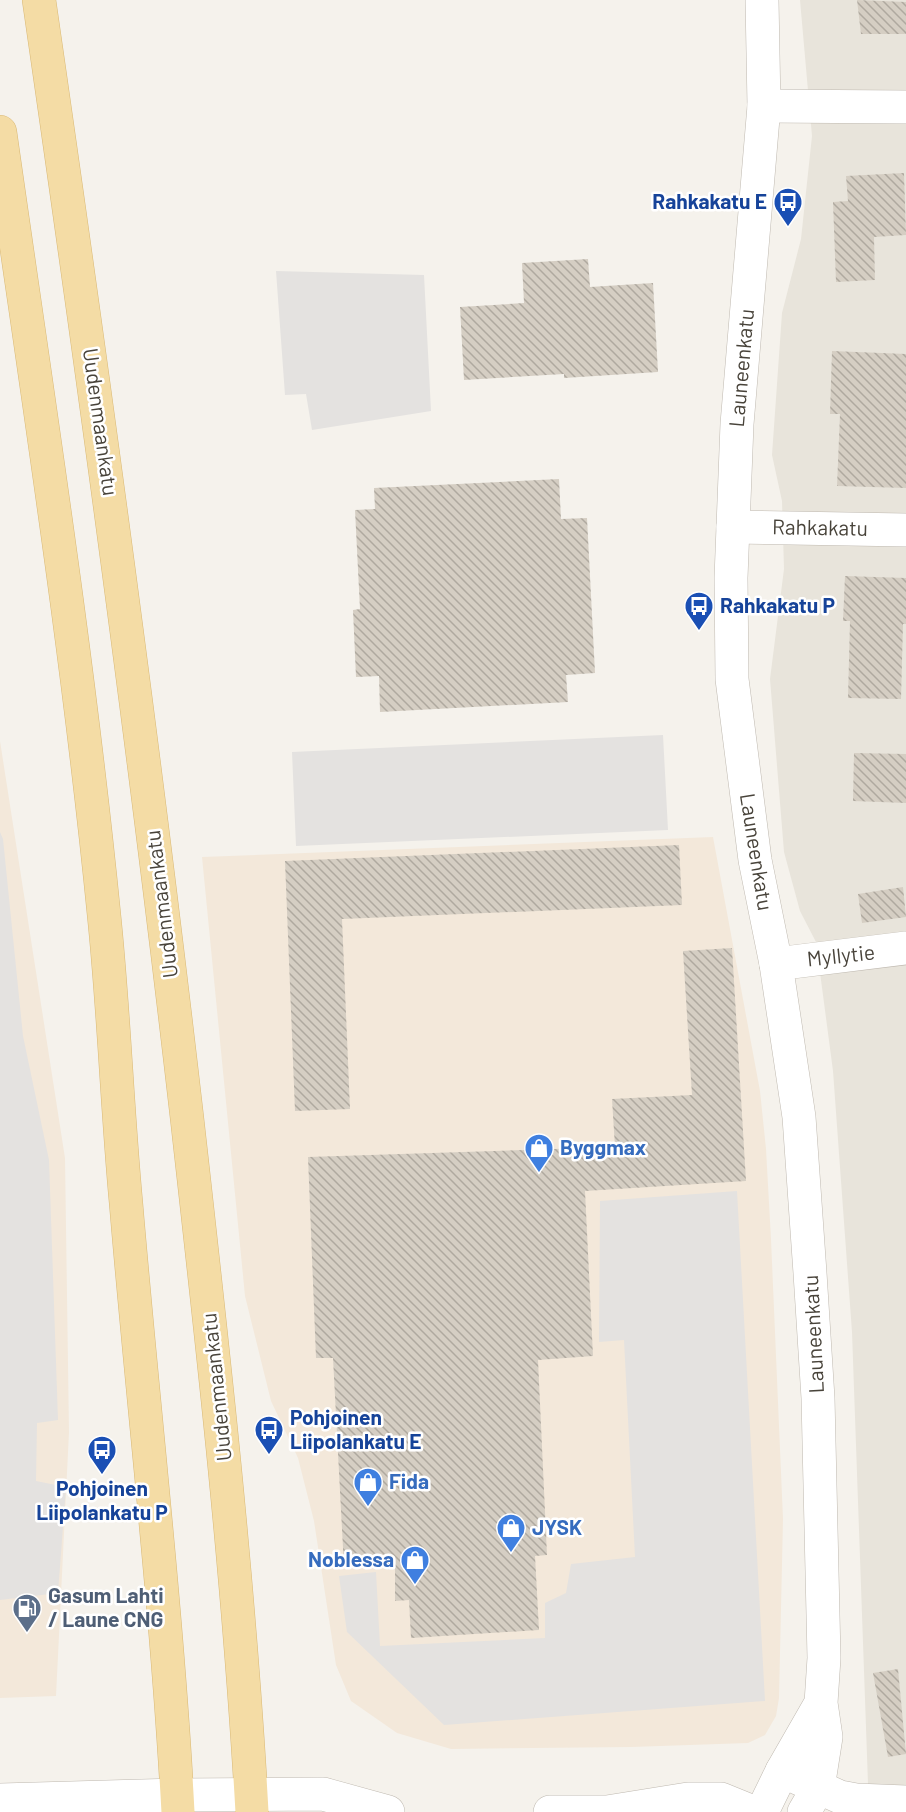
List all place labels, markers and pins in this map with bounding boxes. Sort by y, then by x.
bus stop icon: Rahkakatu E [772,186,804,228]
place label: Rahkakatu E [652,188,767,213]
bus stop icon: Rahkakatu P [683,590,715,632]
place label: Rahkakatu P [720,592,835,617]
shop icon: Byggmax [523,1132,555,1174]
place label: Byggmax [560,1134,646,1159]
place label: Pohjoinen Liipolankatu E [290,1404,421,1453]
bus stop icon: Pohjoinen Liipolankatu E [253,1414,285,1456]
bus stop icon: Pohjoinen Liipolankatu P [86,1434,118,1476]
shop icon: Fida [352,1466,384,1508]
place label: Fida [389,1468,429,1493]
place label: Pohjoinen Liipolankatu P [36,1475,168,1524]
shop icon: JYSK [495,1512,527,1554]
place label: JYSK [532,1514,582,1539]
shop icon: Noblessa [399,1544,431,1586]
place label: Noblessa [308,1546,394,1571]
place label: Gasum Lahti / Laune CNG [48,1582,164,1631]
fuel station icon: Gasum Lahti / Laune CNG [11,1592,43,1634]

